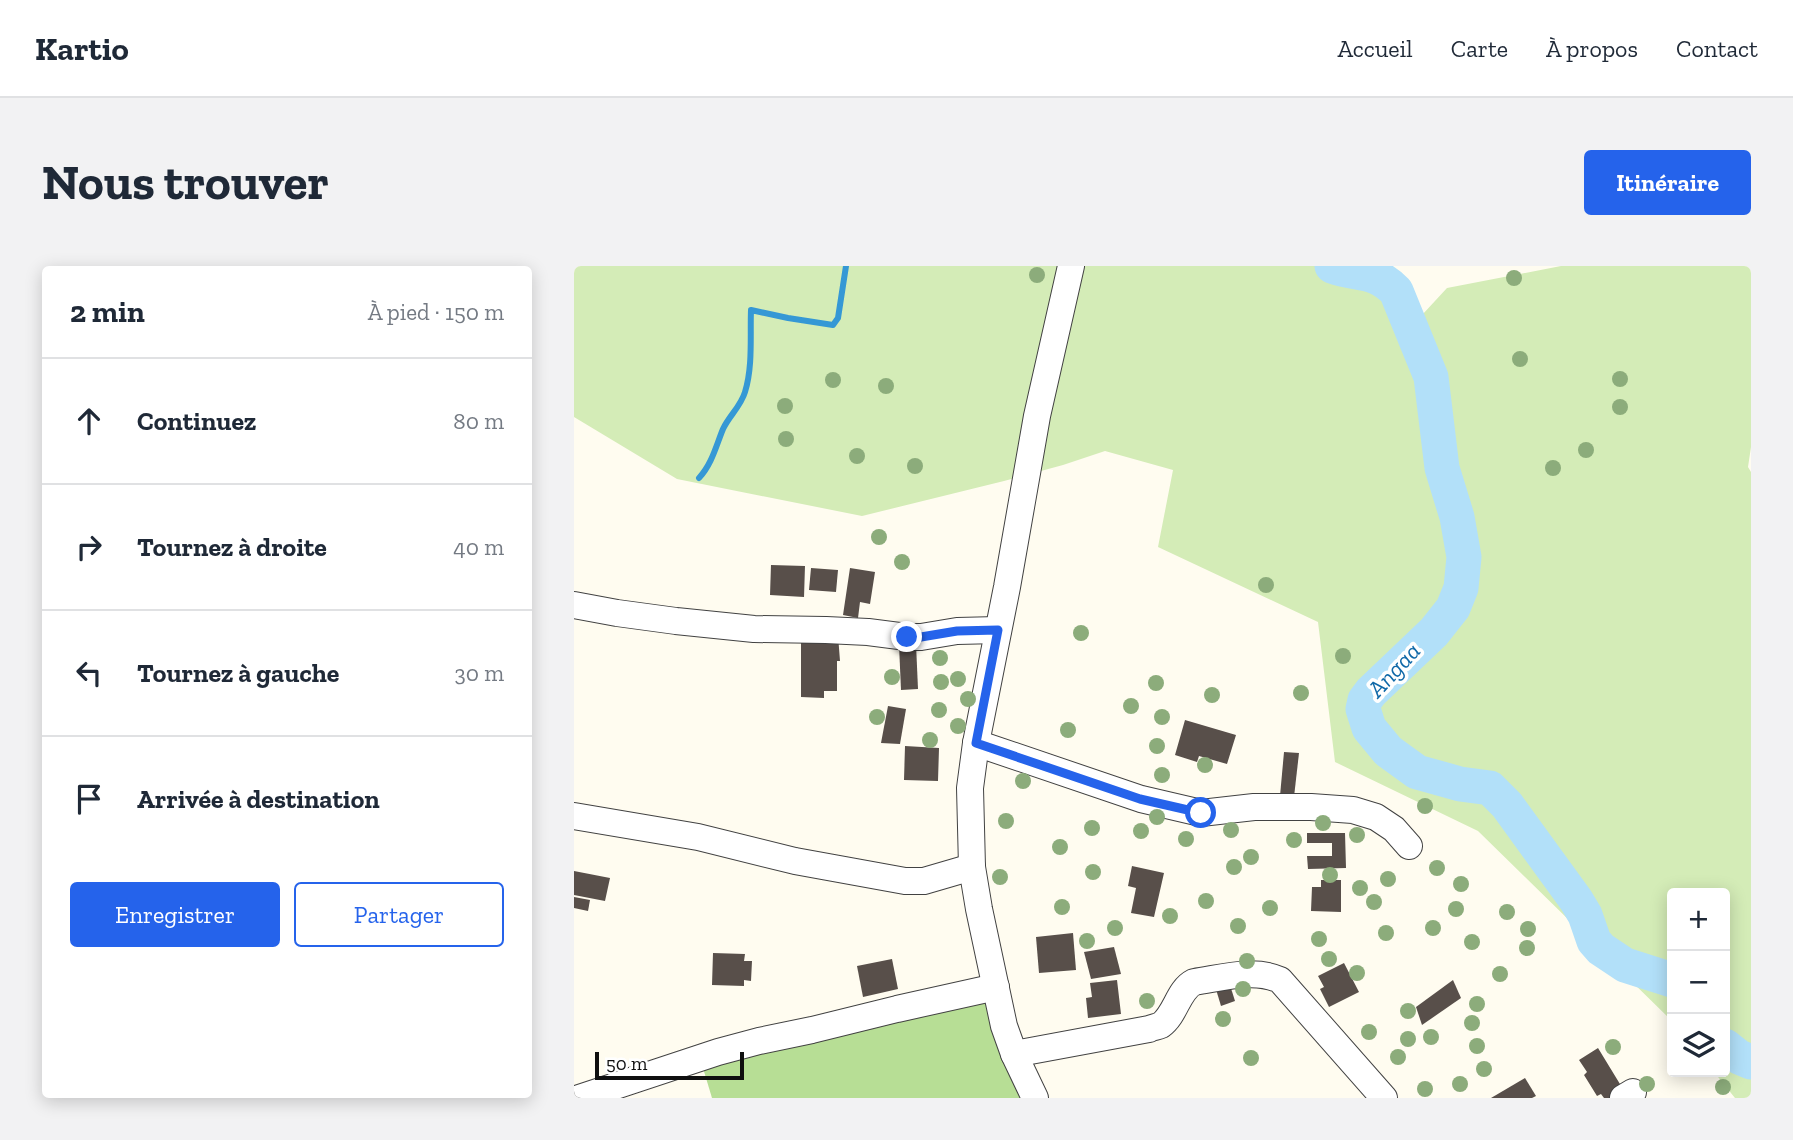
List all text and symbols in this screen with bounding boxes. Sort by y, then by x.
text: Kartio [35,29,129,68]
text: Accueil [1337,34,1413,63]
text: Carte [1451,34,1508,63]
text: À propos [1546,34,1638,63]
text: Contact [1676,34,1758,63]
button: Itinéraire [1584,150,1751,215]
text: Nous trouver [42,153,329,212]
text: 2 min [70,294,145,330]
text: À pied · 150 m [368,298,504,326]
icon: ahead [70,402,108,440]
text: Continuez [137,405,256,437]
text: 80 m [453,407,504,435]
icon: right [70,528,108,566]
text: Tournez à droite [137,531,327,563]
text: 40 m [453,533,504,561]
route end [891,621,922,652]
water label: Angaa [1360,636,1426,704]
icon: left [70,654,108,692]
text: Tournez à gauche [137,657,339,689]
text: 30 m [454,659,504,687]
icon: arrive [70,780,108,818]
text: Arrivée à destination [137,783,380,815]
route start [1185,797,1216,828]
button: Enregistrer [70,882,280,947]
button: Partager [294,882,504,947]
map controls [1667,888,1730,1077]
button: + [1667,888,1730,951]
button: − [1667,951,1730,1014]
button: layers [1667,1014,1730,1077]
scale bar [595,1049,744,1081]
text: 50 m [606,1052,647,1075]

